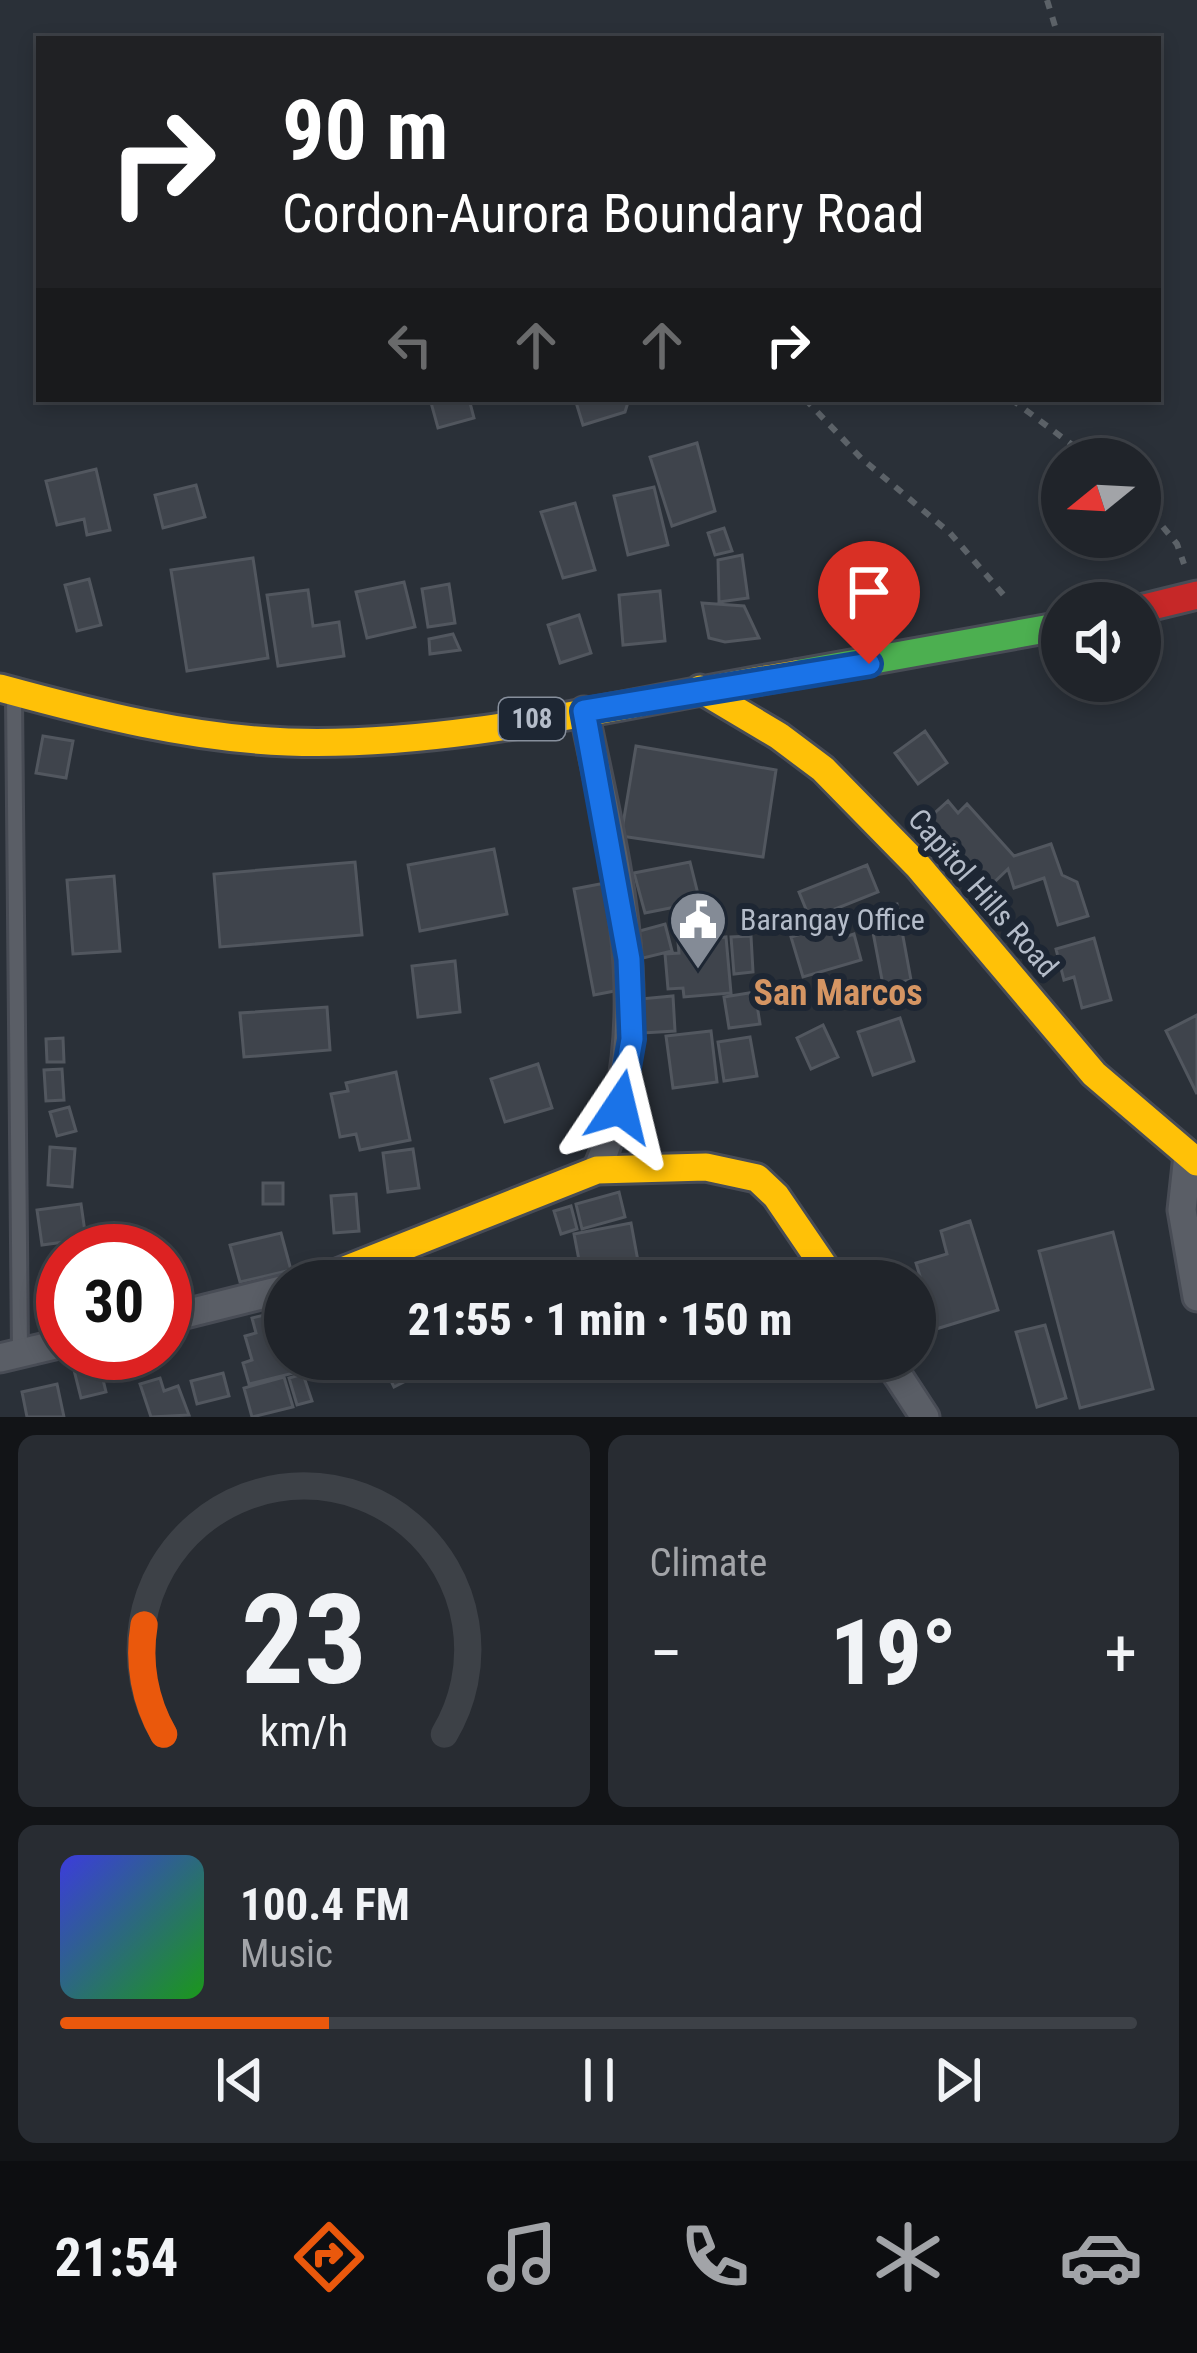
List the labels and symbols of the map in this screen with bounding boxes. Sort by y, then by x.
north arrow [1041,438,1161,558]
pin [818,541,920,664]
road number: 108 [499,698,565,740]
street label: Capitol Hills Road [901,802,1066,984]
public building icon: Barangay Office [667,889,729,971]
place label: Barangay Office [740,902,925,937]
district label: San Marcos [753,972,923,1014]
position arrow [557,1044,683,1170]
speed limit sign: 30 [36,1224,192,1380]

